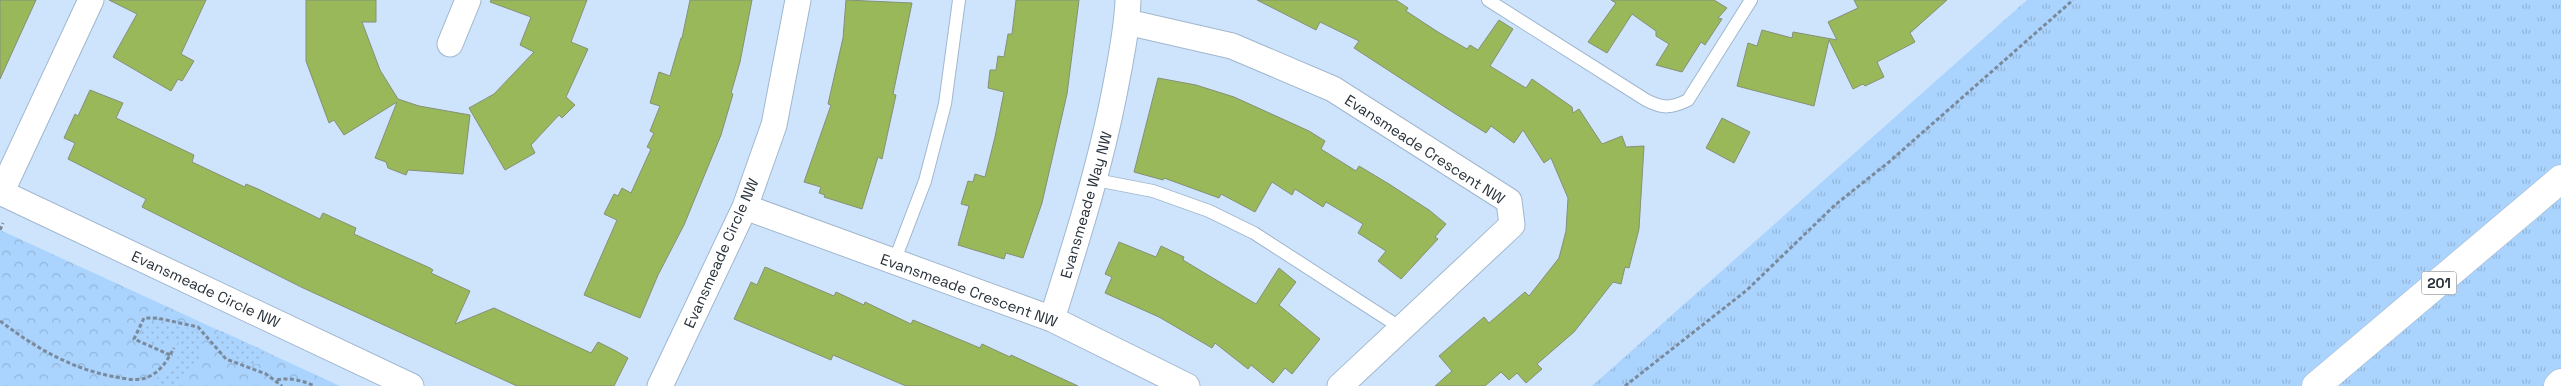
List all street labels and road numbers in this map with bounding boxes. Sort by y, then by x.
street label: Evansmeade Crescent NW [1341,90,1509,208]
street label: Evansmeade Way NW [1056,129,1116,281]
street label: Evansmeade Circle NW [679,175,763,331]
street label: Evansmeade Circle NW [129,246,283,332]
street label: Evansmeade Crescent NW [878,249,1060,331]
road number: 201 [2422,272,2456,294]

